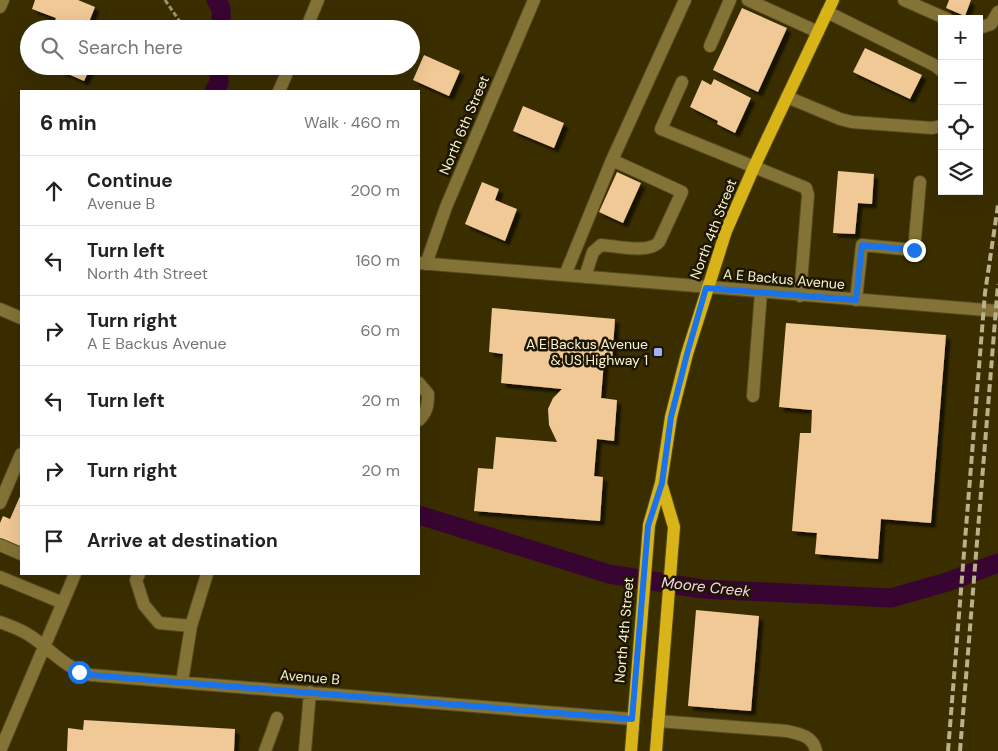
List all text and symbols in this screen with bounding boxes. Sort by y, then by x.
map controls [938,15,983,195]
button: + [938,15,983,60]
search box [20,20,420,75]
icon: search [38,34,66,62]
text: Search here [78,35,183,60]
button: − [938,60,983,105]
street label: North 6th Street [435,73,493,177]
button: locate [938,105,983,150]
text: 6 min [40,109,97,137]
text: Walk · 460 m [304,112,400,133]
button: layers [938,150,983,195]
text: Continue [87,168,173,193]
street label: North 4th Street [686,176,740,282]
icon: ahead [40,177,68,205]
text: 200 m [351,180,400,201]
text: Avenue B [87,193,155,214]
text: Turn left [87,238,165,263]
route end [903,239,926,262]
icon: left [40,247,68,275]
text: 160 m [356,250,400,271]
text: North 4th Street [87,263,208,284]
street label: A E Backus Avenue [722,265,846,293]
text: Turn right [87,308,177,333]
icon: right [40,317,68,345]
text: 60 m [360,320,400,341]
text: A E Backus Avenue [87,333,227,354]
place label: A E Backus Avenue & US Highway 1 [526,335,648,369]
marker: A E Backus Avenue & US Highway 1 [652,346,664,358]
icon: left [40,387,68,415]
text: Turn left [87,388,165,413]
text: 20 m [361,390,400,411]
icon: right [40,457,68,485]
text: Turn right [87,458,177,483]
text: 20 m [361,460,400,481]
icon: arrive [40,527,68,555]
text: Arrive at destination [87,528,278,553]
water label: Moore Creek [660,572,752,602]
street label: North 4th Street [610,576,638,684]
route start [68,661,91,684]
street label: Avenue B [279,665,341,689]

